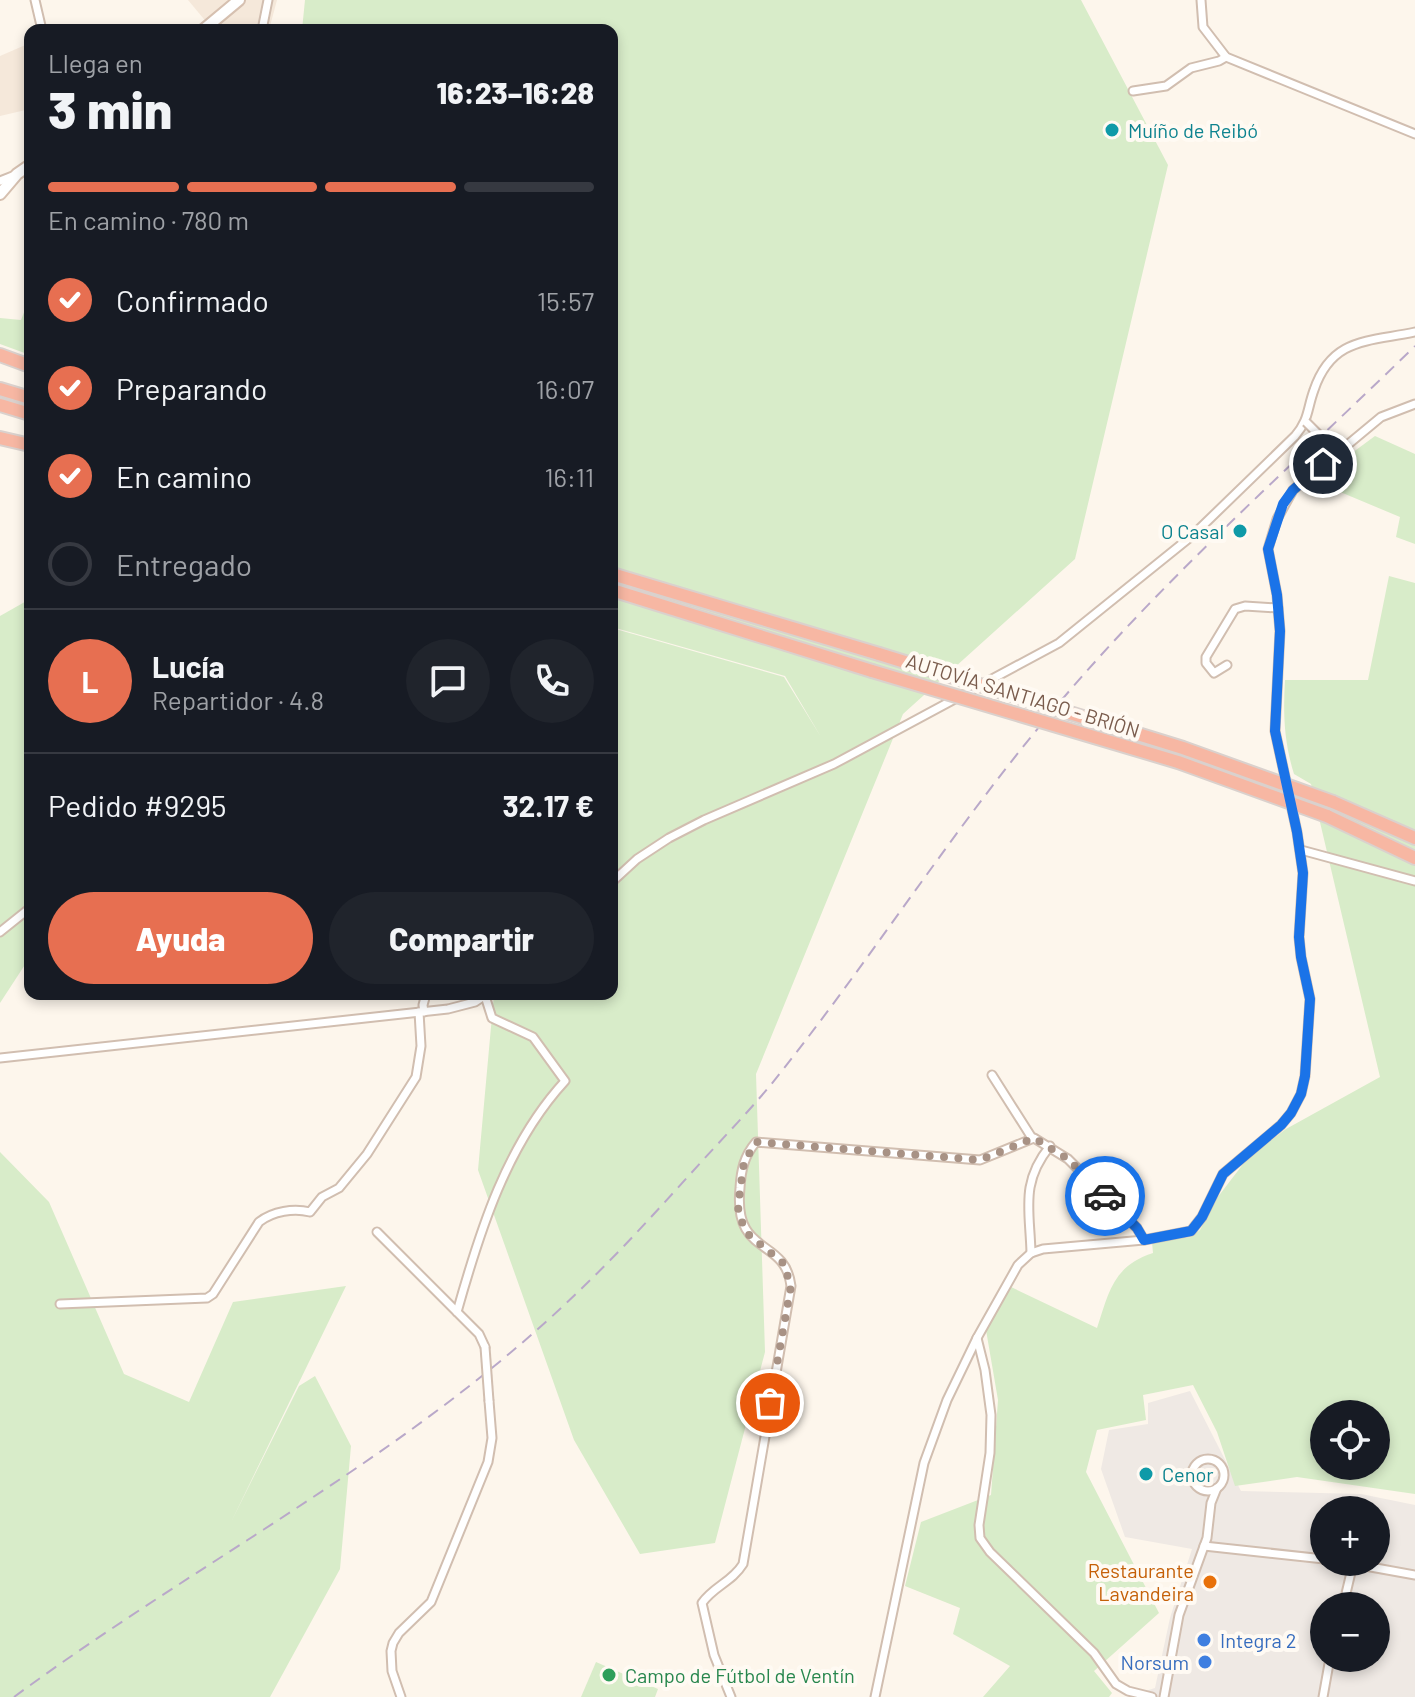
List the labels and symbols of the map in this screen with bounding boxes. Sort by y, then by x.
place label: Muíño de Reibó [1128,118,1258,142]
marker: Muíño de Reibó [1103,121,1121,139]
pin [1289,430,1357,498]
place label: O Casal [1161,519,1224,543]
marker: O Casal [1231,522,1249,540]
street label: AUTOVÍA SANTIAGO - BRIÓN [903,648,1143,742]
courier [1065,1156,1145,1236]
pin [736,1369,804,1437]
place label: Cenor [1162,1462,1214,1486]
marker: Cenor [1137,1465,1155,1483]
place label: Restaurante Lavandeira [1088,1558,1194,1605]
marker: Restaurante Lavandeira [1201,1573,1219,1591]
place label: Integra 2 [1220,1628,1296,1652]
marker: Integra 2 [1195,1631,1213,1649]
place label: Norsum [1120,1650,1189,1674]
marker: Norsum [1196,1653,1214,1671]
place label: Campo de Fútbol de Ventín [625,1663,855,1687]
marker: Campo de Fútbol de Ventín [600,1666,618,1684]

